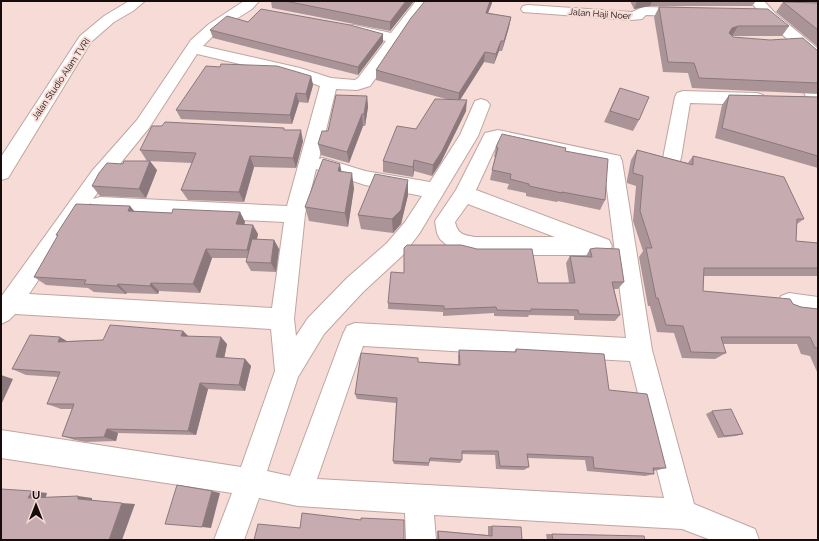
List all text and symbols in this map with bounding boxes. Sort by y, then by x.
street label: Jalan Haji Noer [568,7,632,21]
street label: Jalan Studio Alam TVRI [30,36,92,122]
north arrow [16,485,56,525]
text: U [32,489,40,502]

